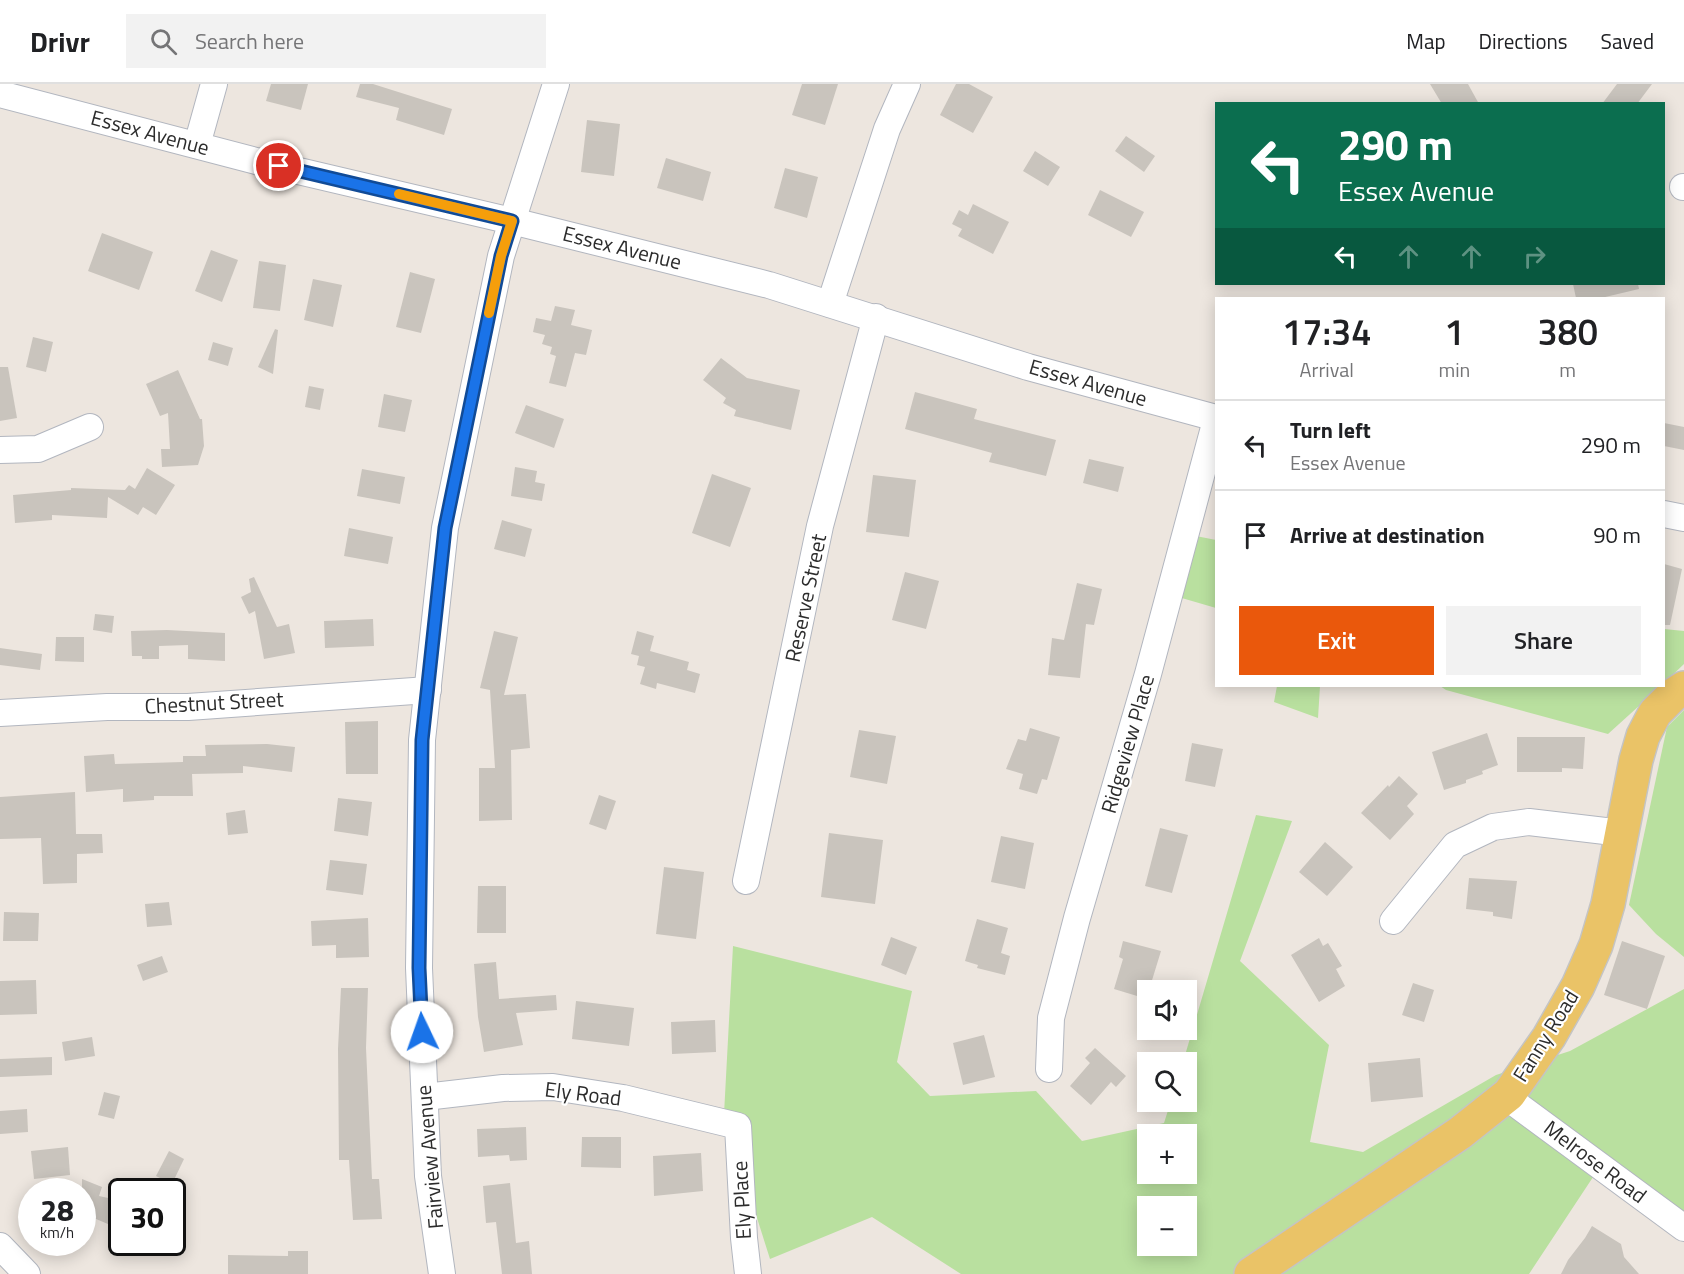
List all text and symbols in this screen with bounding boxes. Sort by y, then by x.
search box [126,14,546,68]
text: Drivr [30,20,90,63]
text: Search here [195,24,304,58]
icon: search [147,25,180,58]
text: Map [1406,25,1446,57]
text: Directions [1479,25,1568,57]
text: Saved [1601,25,1654,57]
street label: Essex Avenue [87,101,213,163]
text: 290 m [1338,112,1453,176]
icon: left [1239,126,1317,204]
pin [253,140,304,191]
icon: arrive [262,149,295,182]
text: Essex Avenue [1338,170,1494,211]
street label: Essex Avenue [559,217,685,277]
icon: left [1329,240,1362,273]
icon: ahead [1392,240,1425,273]
icon: ahead [1455,240,1488,273]
icon: right [1518,240,1551,273]
text: 17:34 [1282,304,1371,359]
text: 1 [1444,304,1464,359]
text: 380 [1537,304,1598,359]
street label: Essex Avenue [1025,350,1151,414]
text: Arrival [1300,354,1354,385]
text: min [1438,354,1470,385]
text: m [1559,354,1576,385]
text: Turn left [1290,413,1371,447]
text: 290 m [1581,428,1641,462]
icon: left [1239,429,1272,462]
text: Essex Avenue [1290,447,1406,478]
text: Arrive at destination [1290,518,1485,552]
text: 90 m [1593,518,1641,552]
icon: arrive [1239,519,1272,552]
street label: Reserve Street [776,530,834,665]
button: Exit [1239,606,1434,675]
button: Share [1446,606,1641,675]
street label: Ridgeview Place [1092,671,1162,817]
street label: Chestnut Street [144,682,285,722]
map controls [1137,980,1197,1256]
button: sound [1137,980,1197,1040]
street label: Fanny Road [1504,983,1586,1088]
position arrow [390,1000,454,1064]
button: search [1137,1052,1197,1112]
street label: Ely Road [543,1072,623,1114]
street label: Fairview Avenue [407,1084,451,1230]
street label: Melrose Road [1537,1112,1654,1211]
button: + [1137,1124,1197,1184]
street label: Ely Place [723,1160,759,1240]
speed limit sign: 30 [108,1178,186,1256]
text: 28 [40,1187,74,1233]
button: − [1137,1196,1197,1256]
text: km/h [40,1221,74,1244]

